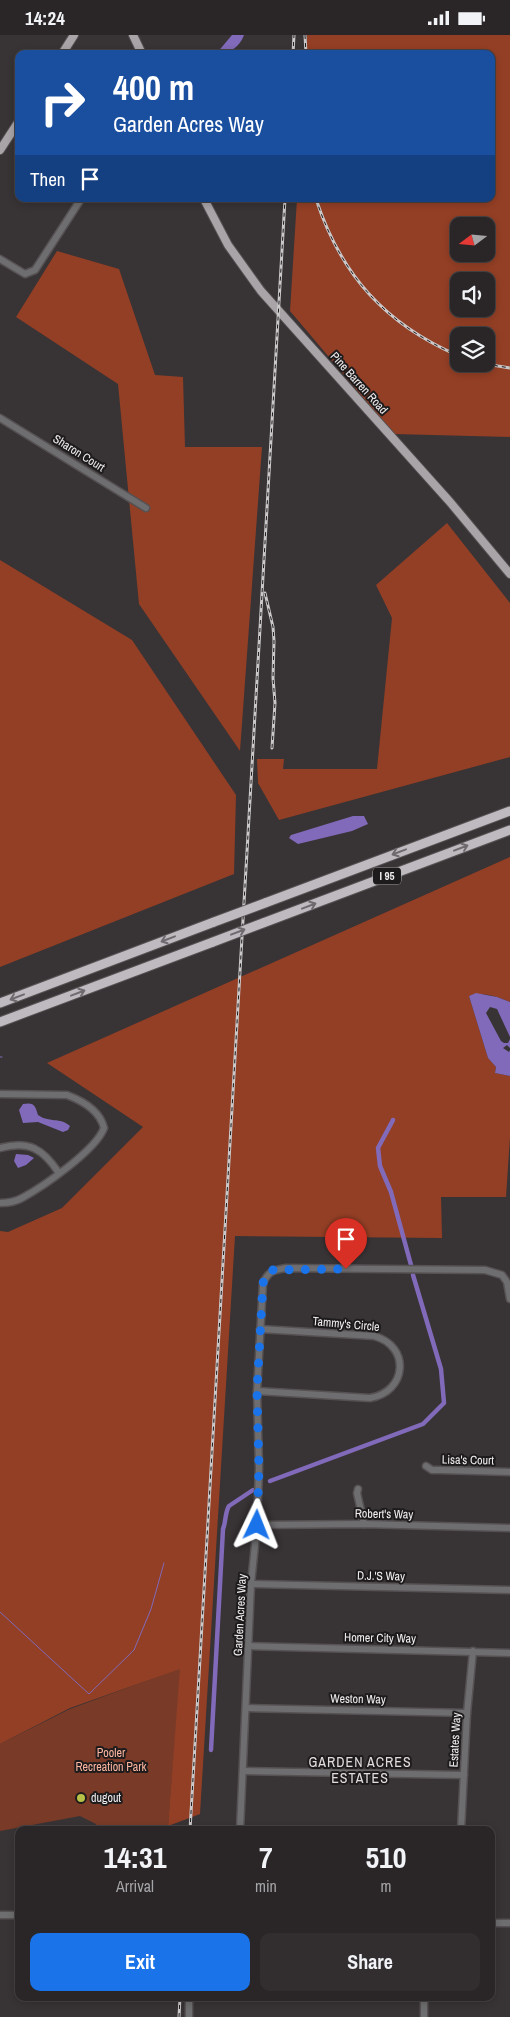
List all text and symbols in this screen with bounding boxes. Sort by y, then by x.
text: 14:24 [25,5,65,31]
text: 400 m [113,64,194,111]
icon: right [30,70,95,135]
text: Garden Acres Way [113,109,264,139]
icon: arrive [76,165,104,193]
text: Then [30,166,66,192]
north arrow [450,217,495,263]
map controls [450,217,495,372]
button: sound [450,272,495,317]
button: layers [450,327,495,372]
street label: Pine Barren Road [327,348,391,418]
street label: Sharon Court [50,431,108,475]
one-way arrow [453,843,468,852]
one-way arrow [392,848,407,857]
road number: I 95 [373,867,401,884]
one-way arrow [301,900,316,910]
one-way arrow [230,927,245,937]
one-way arrow [161,935,177,944]
one-way arrow [70,988,86,997]
one-way arrow [9,993,25,1002]
pin [325,1218,367,1269]
icon: arrive [332,1225,360,1253]
street label: Tammy's Circle [312,1313,380,1335]
street label: Lisa's Court [442,1452,494,1468]
position arrow [230,1498,282,1550]
street label: Robert's Way [355,1505,413,1523]
street label: D.J.'S Way [357,1568,405,1584]
street label: Garden Acres Way [230,1573,250,1656]
street label: Homer City Way [344,1629,416,1647]
street label: Weston Way [330,1691,386,1707]
street label: Estates Way [446,1712,464,1768]
park label: Pooler Recreation Park [75,1745,147,1775]
district label: GARDEN ACRES ESTATES [308,1753,412,1787]
place label: dugout [91,1790,121,1806]
marker: dugout [75,1792,87,1804]
text: 14:31 [104,1837,166,1877]
text: 7 [259,1837,273,1877]
text: 510 [365,1837,406,1877]
text: Arrival [116,1875,154,1897]
text: min [255,1875,277,1897]
text: m [380,1875,391,1897]
button: Exit [30,1933,250,1991]
button: Share [260,1933,480,1991]

